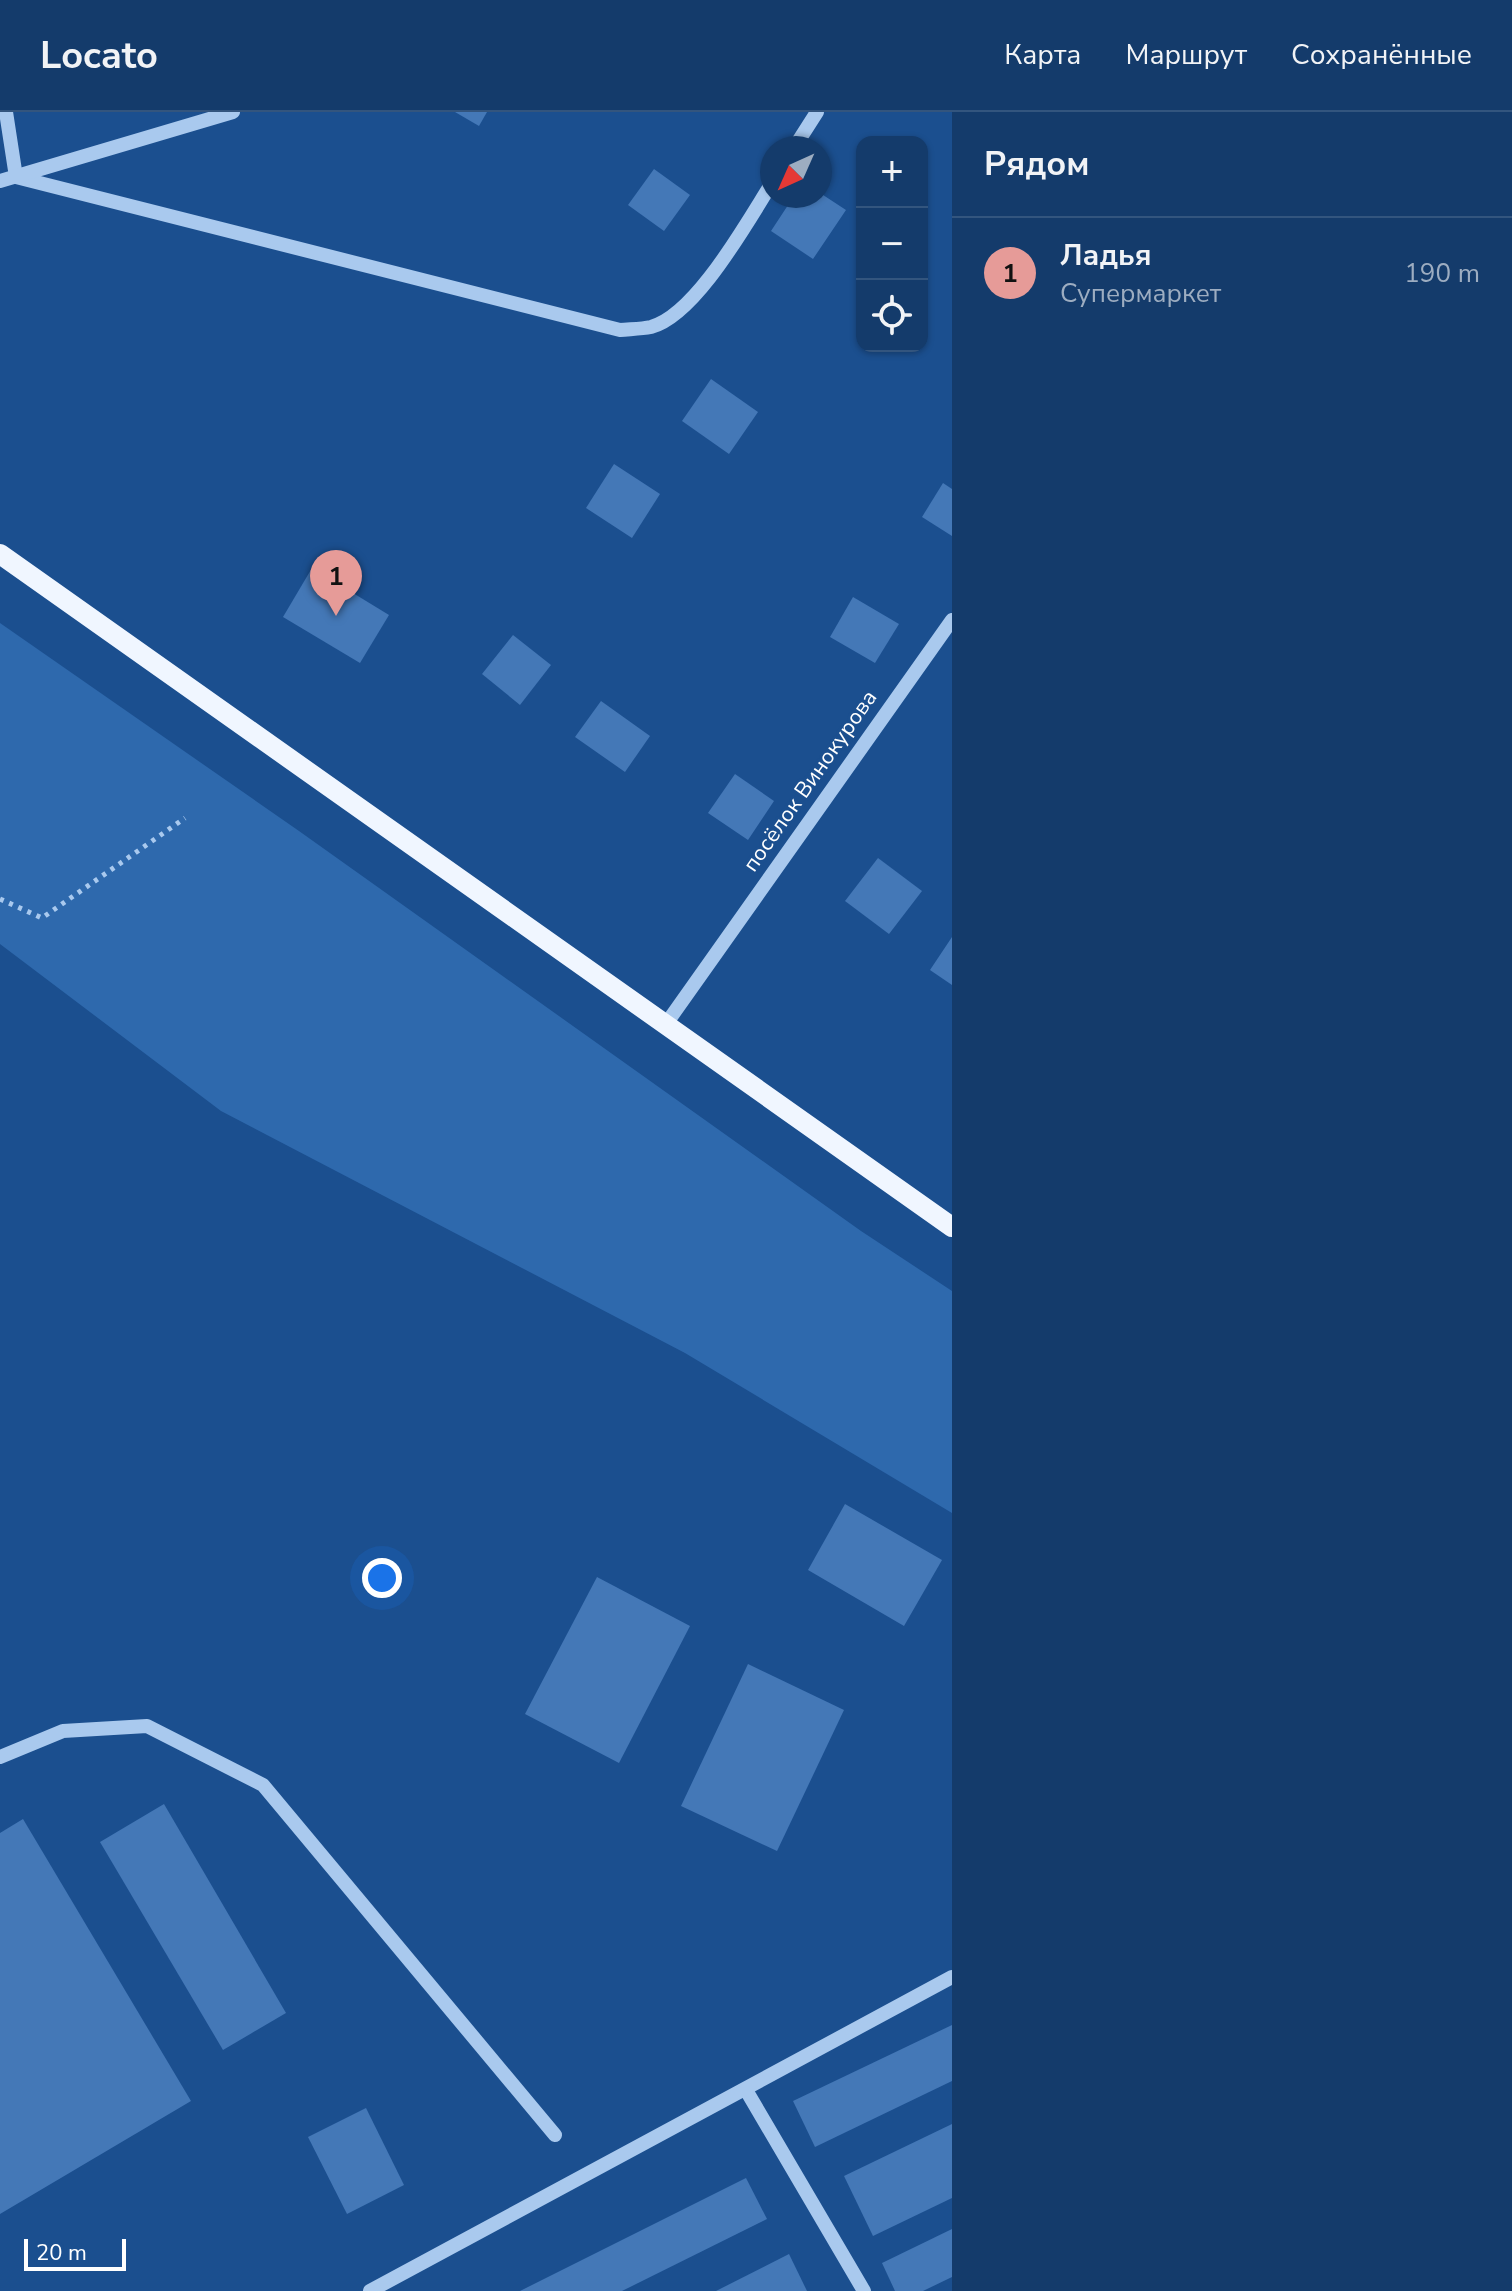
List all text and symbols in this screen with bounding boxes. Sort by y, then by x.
text: Locato [40,30,158,81]
text: Карта [1004,36,1081,74]
text: Маршрут [1125,36,1247,74]
text: Сохранённые [1291,36,1472,74]
north arrow [760,136,832,208]
map controls [856,136,928,352]
button: + [856,136,928,208]
text: Рядом [984,141,1090,187]
button: − [856,208,928,280]
text: Ладья [1060,235,1152,276]
text: 1 [1002,256,1018,291]
text: 190 m [1404,256,1480,291]
text: Супермаркет [1060,276,1221,311]
button: locate [856,280,928,352]
pin: 1 [310,550,362,616]
street label: посёлок Винокурова [736,684,884,878]
your location [362,1558,402,1598]
scale bar [24,2235,126,2271]
text: 20 m [36,2238,87,2268]

